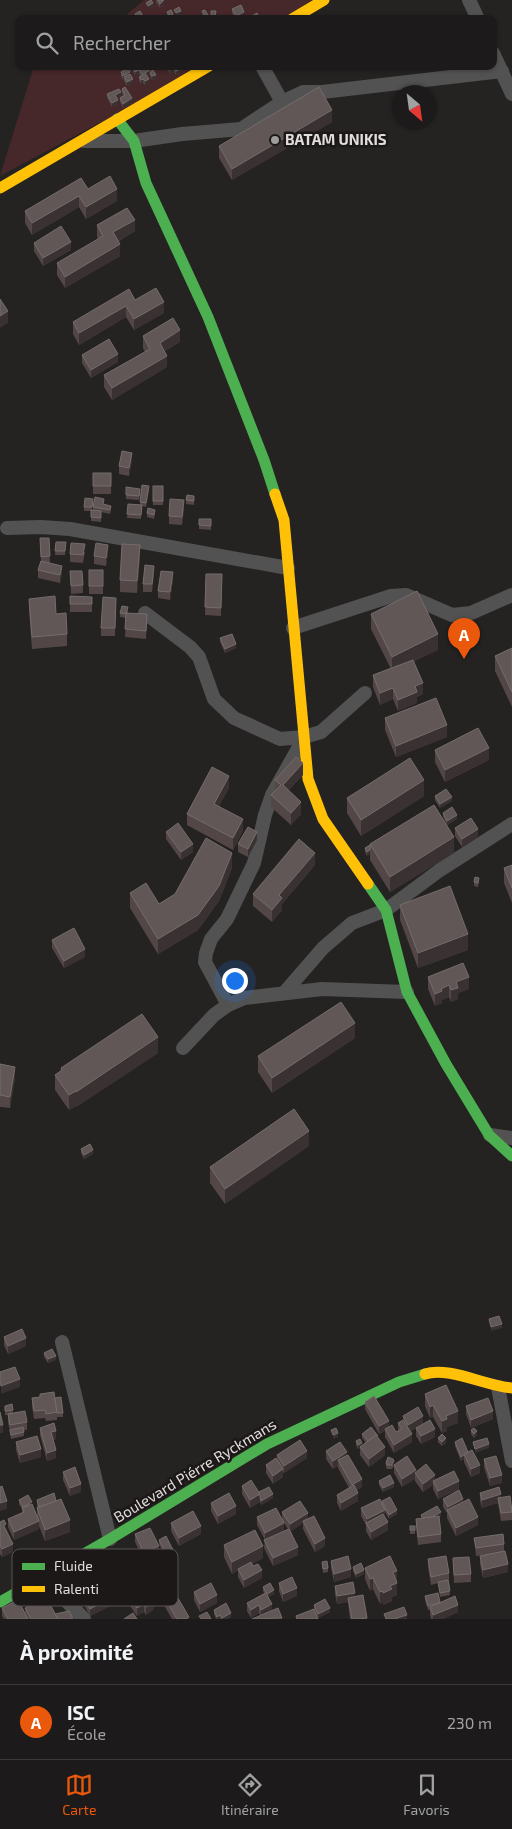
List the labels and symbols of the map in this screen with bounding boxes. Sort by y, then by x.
north arrow [392,85,437,130]
place label: BATAM UNIKIS [285,130,387,148]
marker: BATAM UNIKIS [269,134,281,146]
pin: A [448,618,480,659]
your location [222,968,248,994]
street label: Boulevard Piérre Ryckmans [110,1414,279,1526]
legend [12,1549,178,1606]
text: Fluide [54,1557,93,1574]
text: Ralenti [54,1580,99,1597]

